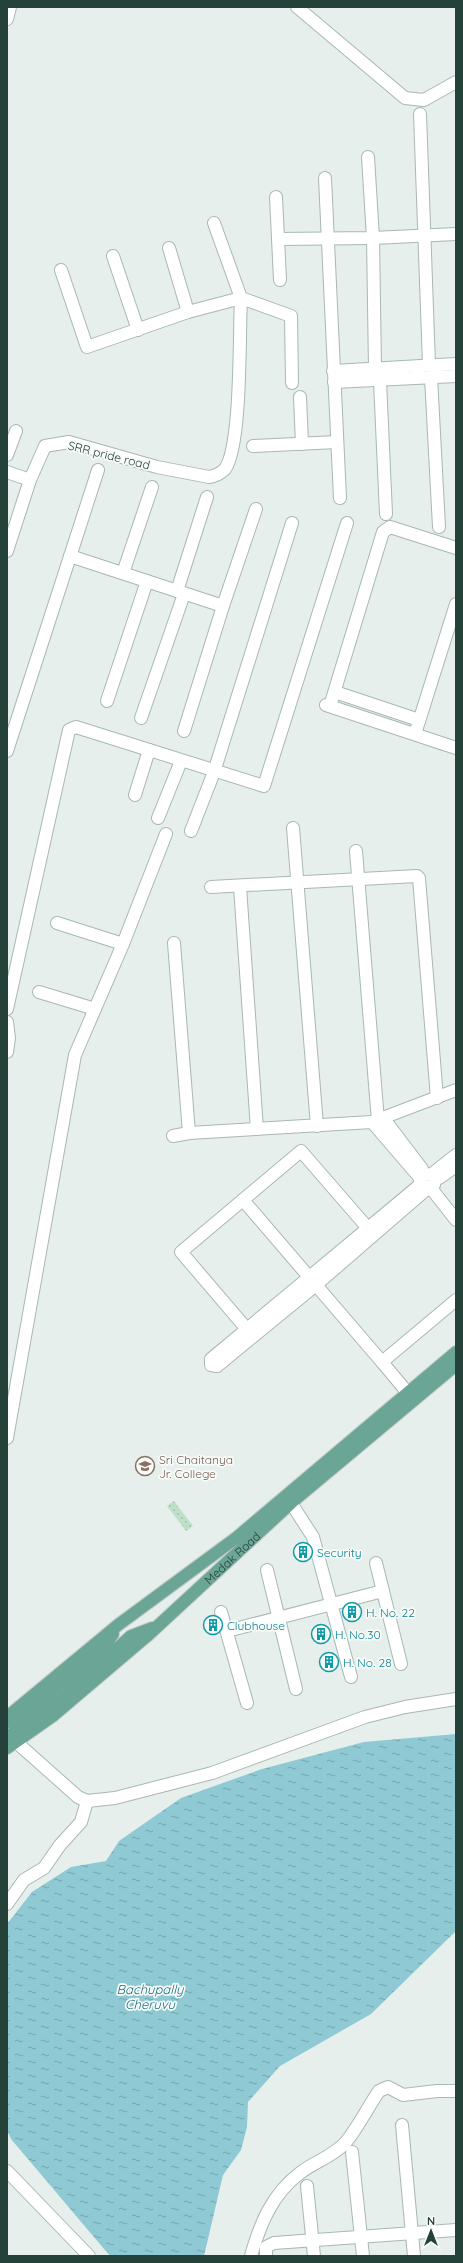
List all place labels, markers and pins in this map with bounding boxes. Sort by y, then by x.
place label: Sri Chaitanya Jr. College [159,1452,233,1481]
school or university icon: Sri Chaitanya Jr. College [134,1455,156,1477]
building icon: Security [292,1541,314,1563]
place label: Security [317,1545,362,1560]
building icon: H. No. 22 [341,1601,363,1623]
place label: H. No. 22 [366,1605,415,1620]
building icon: Clubhouse [202,1614,224,1636]
place label: Clubhouse [227,1618,285,1633]
building icon: H. No.30 [310,1623,332,1645]
place label: H. No.30 [335,1627,381,1642]
building icon: H. No. 28 [318,1651,340,1673]
place label: H. No. 28 [343,1655,392,1670]

